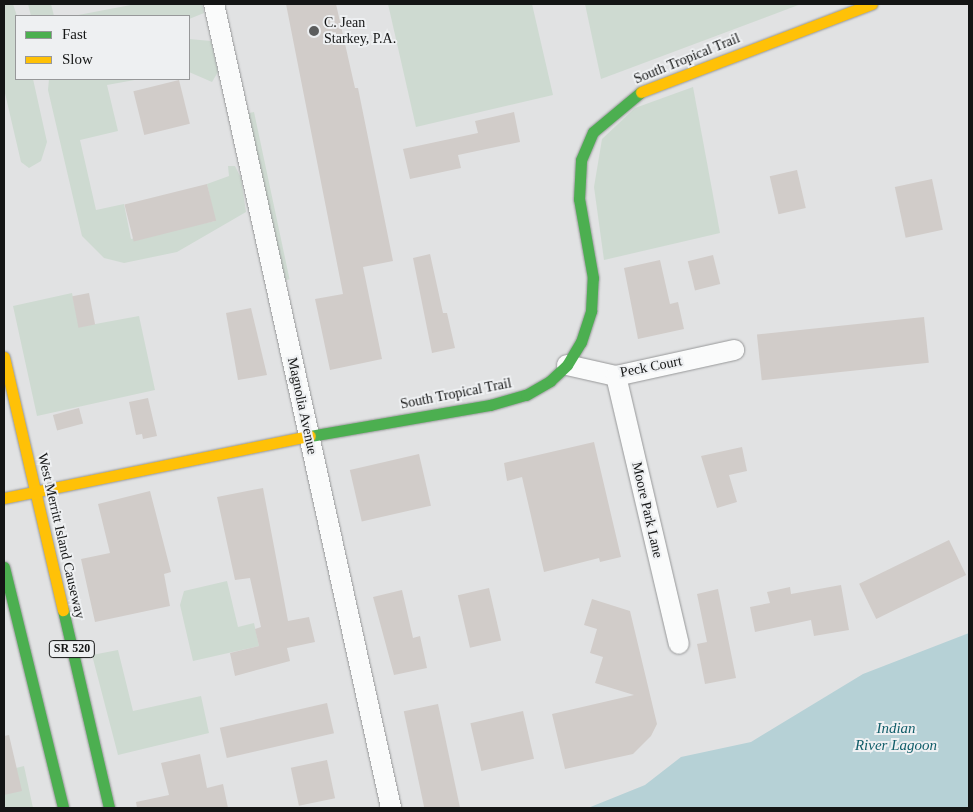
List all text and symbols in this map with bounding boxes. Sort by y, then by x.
legend [15,15,190,80]
place label: C. Jean Starkey, P.A. [324,15,396,48]
marker: C. Jean Starkey, P.A. [308,25,320,37]
text: Fast [62,26,87,42]
street label: South Tropical Trail [631,30,743,88]
text: Slow [62,51,93,67]
street label: Peck Court [619,353,683,381]
street label: Magnolia Avenue [283,356,321,456]
street label: South Tropical Trail [399,375,513,413]
street label: West Merritt Island Causeway [34,452,88,620]
street label: Moore Park Lane [628,460,666,560]
road number: SR 520 [48,640,96,659]
water label: Indian River Lagoon [855,719,937,754]

